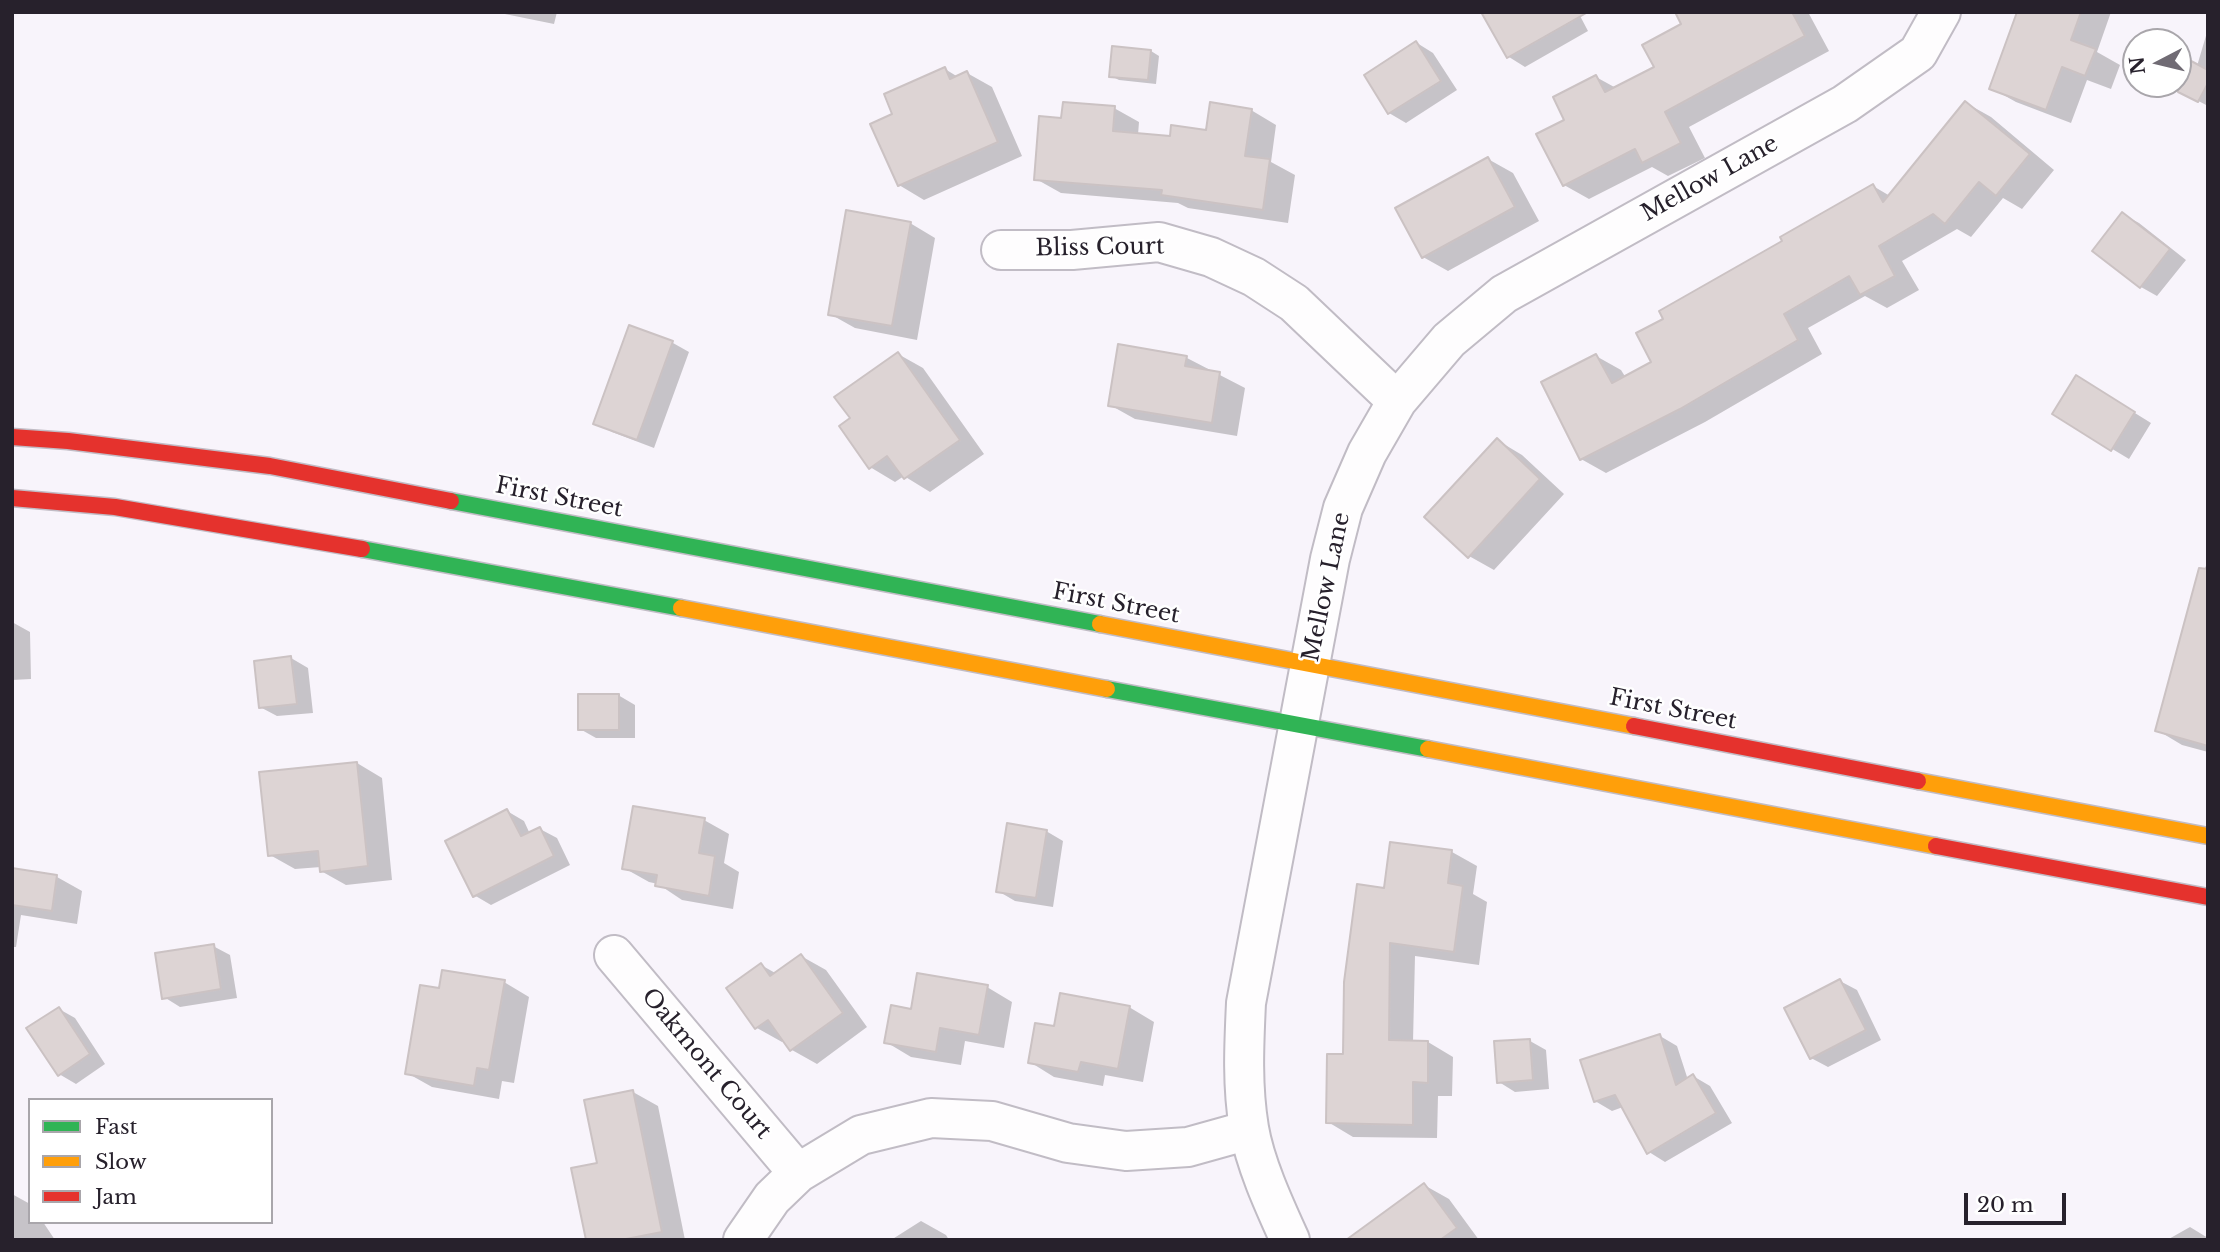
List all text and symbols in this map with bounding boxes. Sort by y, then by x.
north arrow [2122,28,2192,98]
text: N [2125,55,2150,76]
street label: Mellow Lane [1637,130,1783,228]
street label: Bliss Court [1035,233,1165,263]
street label: First Street [493,472,625,524]
street label: Mellow Lane [1298,510,1356,664]
street label: First Street [1050,578,1182,630]
street label: First Street [1607,684,1739,736]
street label: Oakmont Court [635,983,777,1145]
legend [28,1098,273,1224]
text: Fast [95,1114,137,1140]
text: Slow [95,1149,147,1175]
scale bar [1968,1178,2070,1222]
text: Jam [95,1184,137,1210]
text: 20 m [1977,1192,2034,1218]

